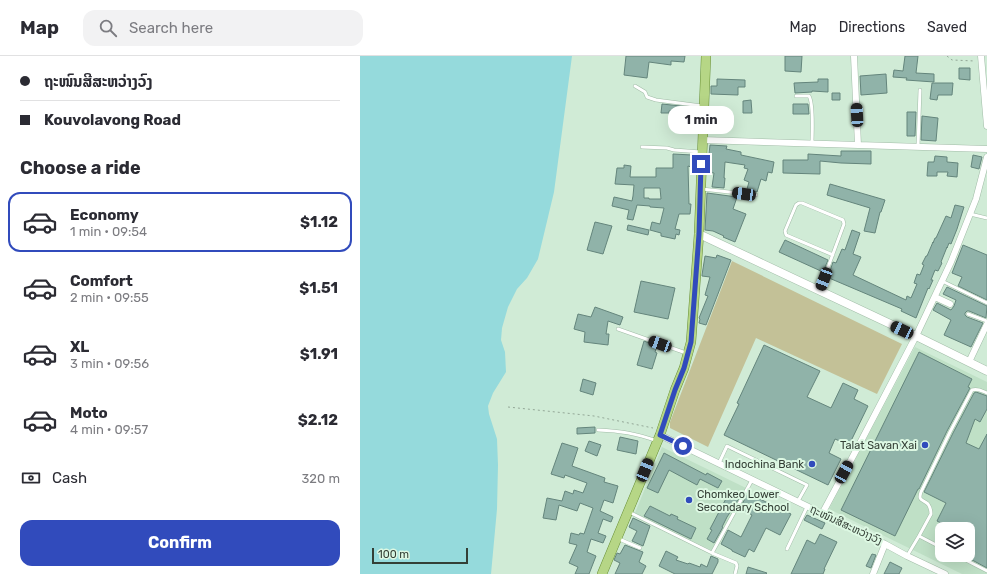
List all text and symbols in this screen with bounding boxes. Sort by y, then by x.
search box [83,10,363,46]
text: Map [20,16,59,39]
icon: search [97,17,119,39]
text: Search here [129,19,213,37]
text: Map [790,19,817,36]
text: Directions [839,19,905,36]
text: Saved [927,19,967,36]
text: ຖະໜົນສີສະຫວ່າງວົງ [44,73,152,91]
car [850,103,864,127]
callout: 1 min [668,106,734,134]
text: Kouvolavong Road [44,111,181,129]
text: 1 min [684,112,718,127]
route end [692,155,710,173]
text: Choose a ride [20,157,141,179]
car [731,186,757,202]
icon: car [22,204,58,240]
text: Economy [70,206,139,224]
text: $1.12 [300,213,338,231]
text: 1 min · 09:54 [70,224,147,239]
car [814,266,834,292]
icon: car [22,270,58,306]
text: Comfort [70,272,133,290]
text: $1.51 [299,279,338,297]
text: 2 min · 09:55 [70,290,149,305]
car [889,319,915,341]
car [647,334,673,354]
icon: car [22,336,58,372]
text: XL [70,338,89,356]
text: $1.91 [300,345,338,363]
text: 3 min · 09:56 [70,356,149,371]
icon: car [22,402,58,438]
text: Moto [70,404,108,422]
text: $2.12 [298,411,338,429]
text: 4 min · 09:57 [70,422,148,437]
route start [674,437,692,455]
place label: Talat Savan Xai [840,439,917,452]
marker: Talat Savan Xai [920,440,930,450]
car [635,457,655,483]
place label: Indochina Bank [725,458,804,471]
marker: Indochina Bank [807,459,817,469]
car [833,459,855,485]
icon: cash [20,467,42,489]
text: Cash [52,469,87,487]
text: 320 m [302,471,340,486]
place label: Chomkeo Lower Secondary School [697,488,789,514]
marker: Chomkeo Lower Secondary School [684,495,694,505]
street label: ຖະໜົນສີສະຫວ່າງວົງ [808,503,884,547]
button: Confirm [20,520,340,566]
map controls [935,522,975,562]
button: layers [935,522,975,562]
scale bar [372,546,468,565]
text: 100 m [378,548,409,561]

